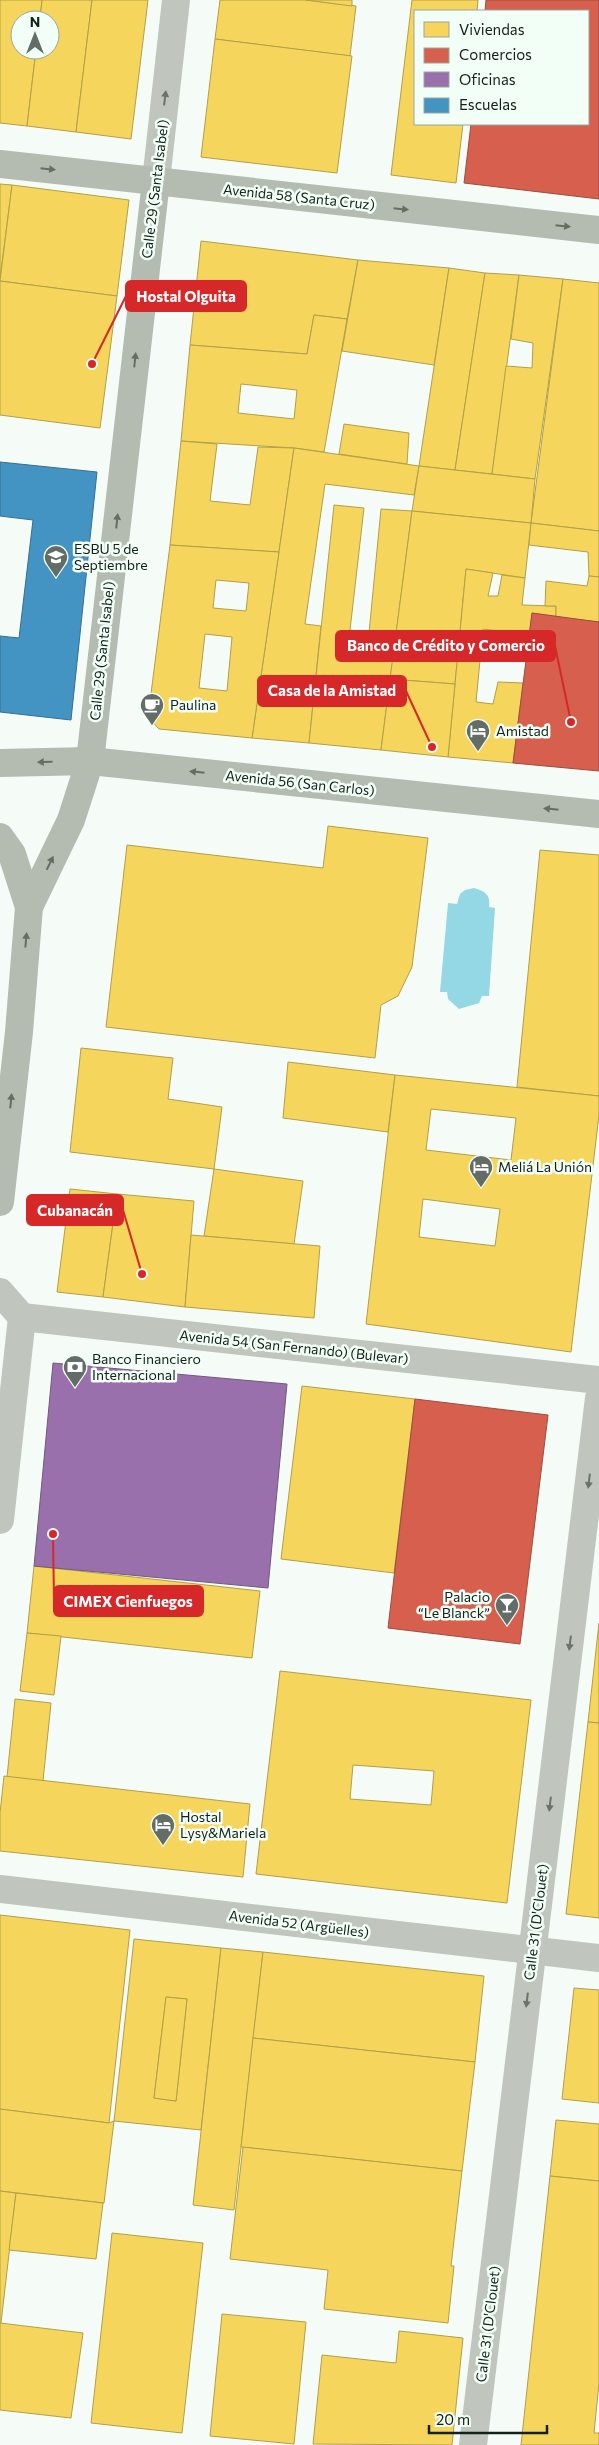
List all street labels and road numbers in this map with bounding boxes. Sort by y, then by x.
street label: Calle 29 (Santa Isabel) [138,118,171,259]
street label: Avenida 58 (Santa Cruz) [222,180,376,213]
street label: Calle 29 (Santa Isabel) [86,580,117,721]
street label: Avenida 56 (San Carlos) [225,766,375,799]
street label: Avenida 54 (San Fernando) (Bulevar) [179,1326,409,1367]
street label: Calle 31 (D'Clouet) [520,1863,551,1981]
street label: Avenida 52 (Argüelles) [228,1906,370,1941]
street label: Calle 31 (D'Clouet) [472,2265,503,2383]

